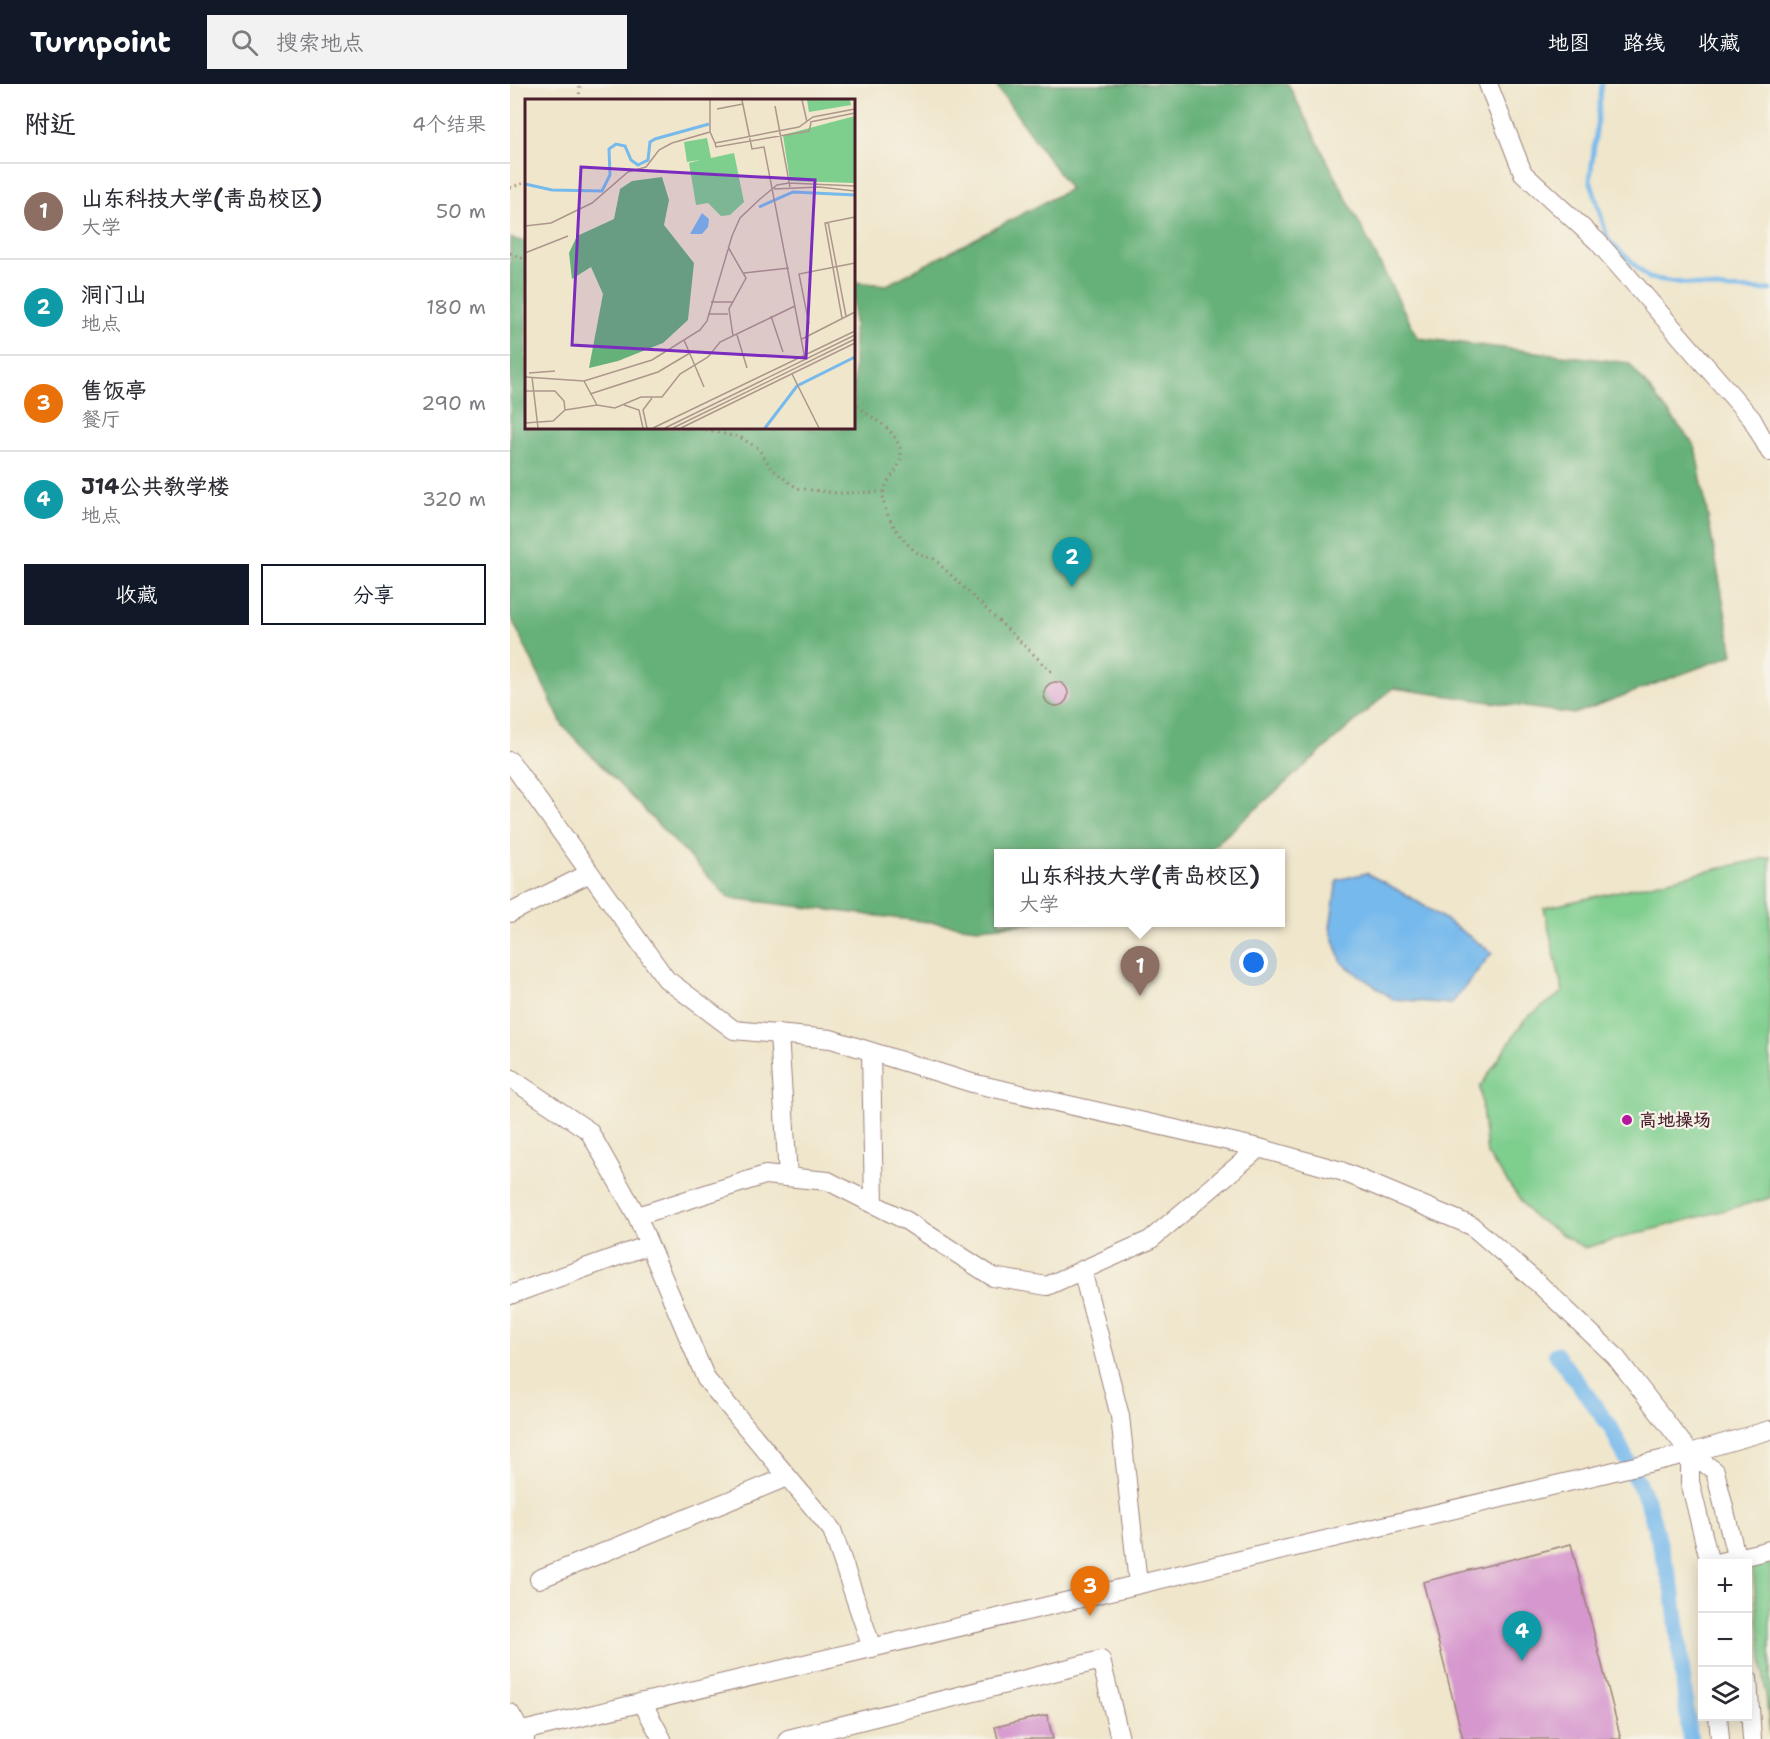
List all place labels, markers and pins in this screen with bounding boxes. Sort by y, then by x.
pin: 2 [1052,538,1092,587]
pin: 1 [1120,946,1160,996]
place label: 高地操场 [1639,1108,1711,1132]
marker: 高地操场 [1620,1113,1634,1127]
pin: 3 [1070,1566,1110,1616]
pin: 4 [1502,1612,1542,1661]

